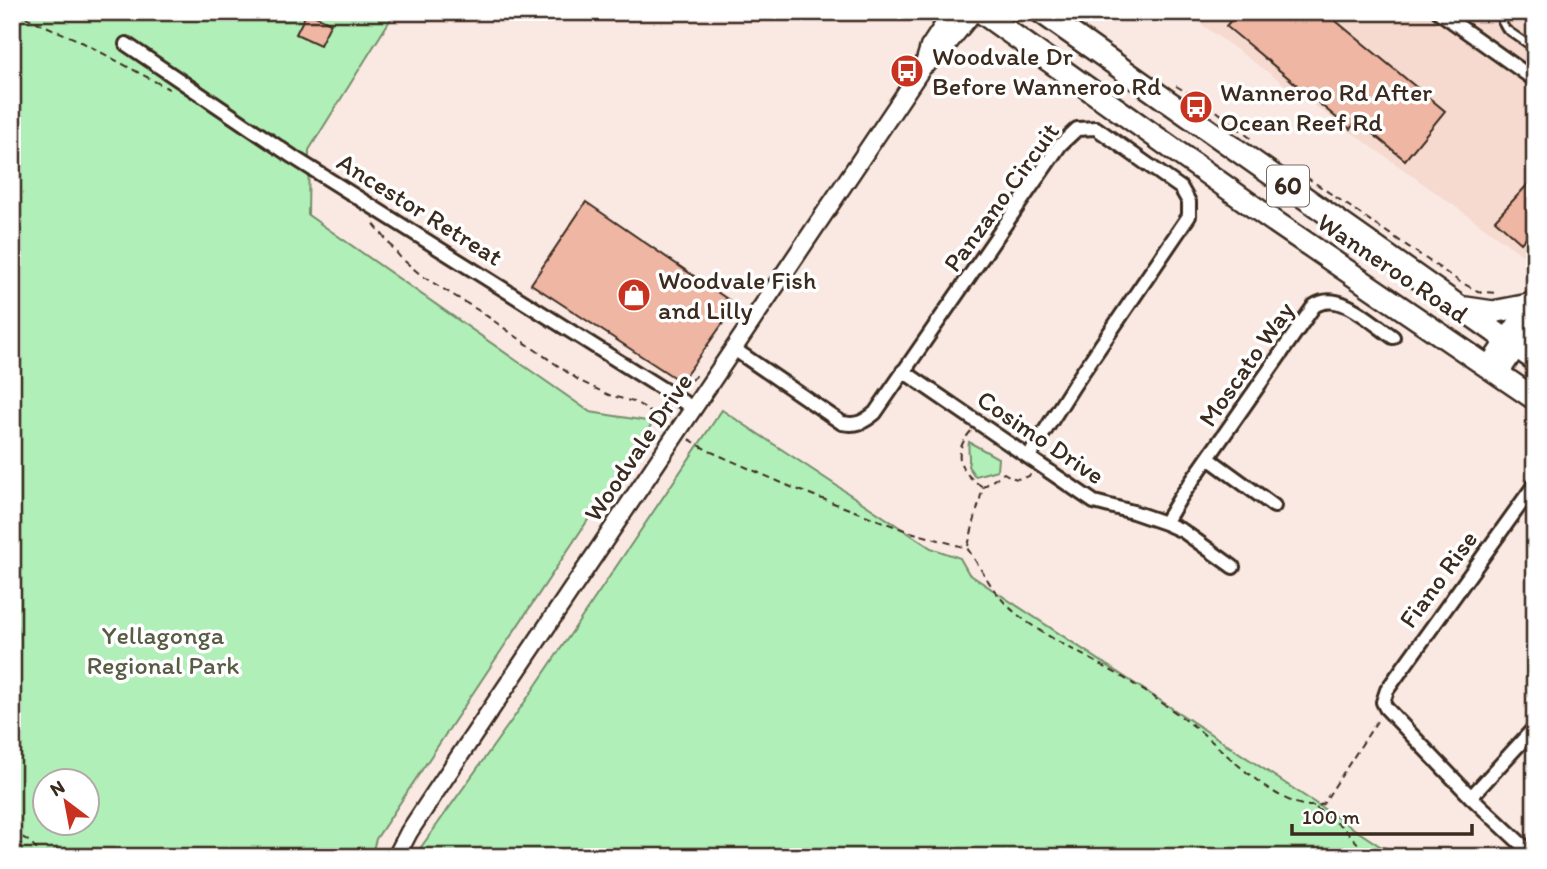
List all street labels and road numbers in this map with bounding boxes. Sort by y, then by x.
street label: Panzano Circuit [936,116,1066,278]
street label: Ancestor Retreat [331,145,509,273]
road number: 60 [1267,166,1309,206]
street label: Wanneroo Road [1311,206,1475,331]
street label: Moscato Way [1191,295,1301,433]
street label: Woodvale Drive [577,367,699,527]
street label: Cosimo Drive [971,383,1111,491]
street label: Fiano Rise [1392,524,1484,634]

